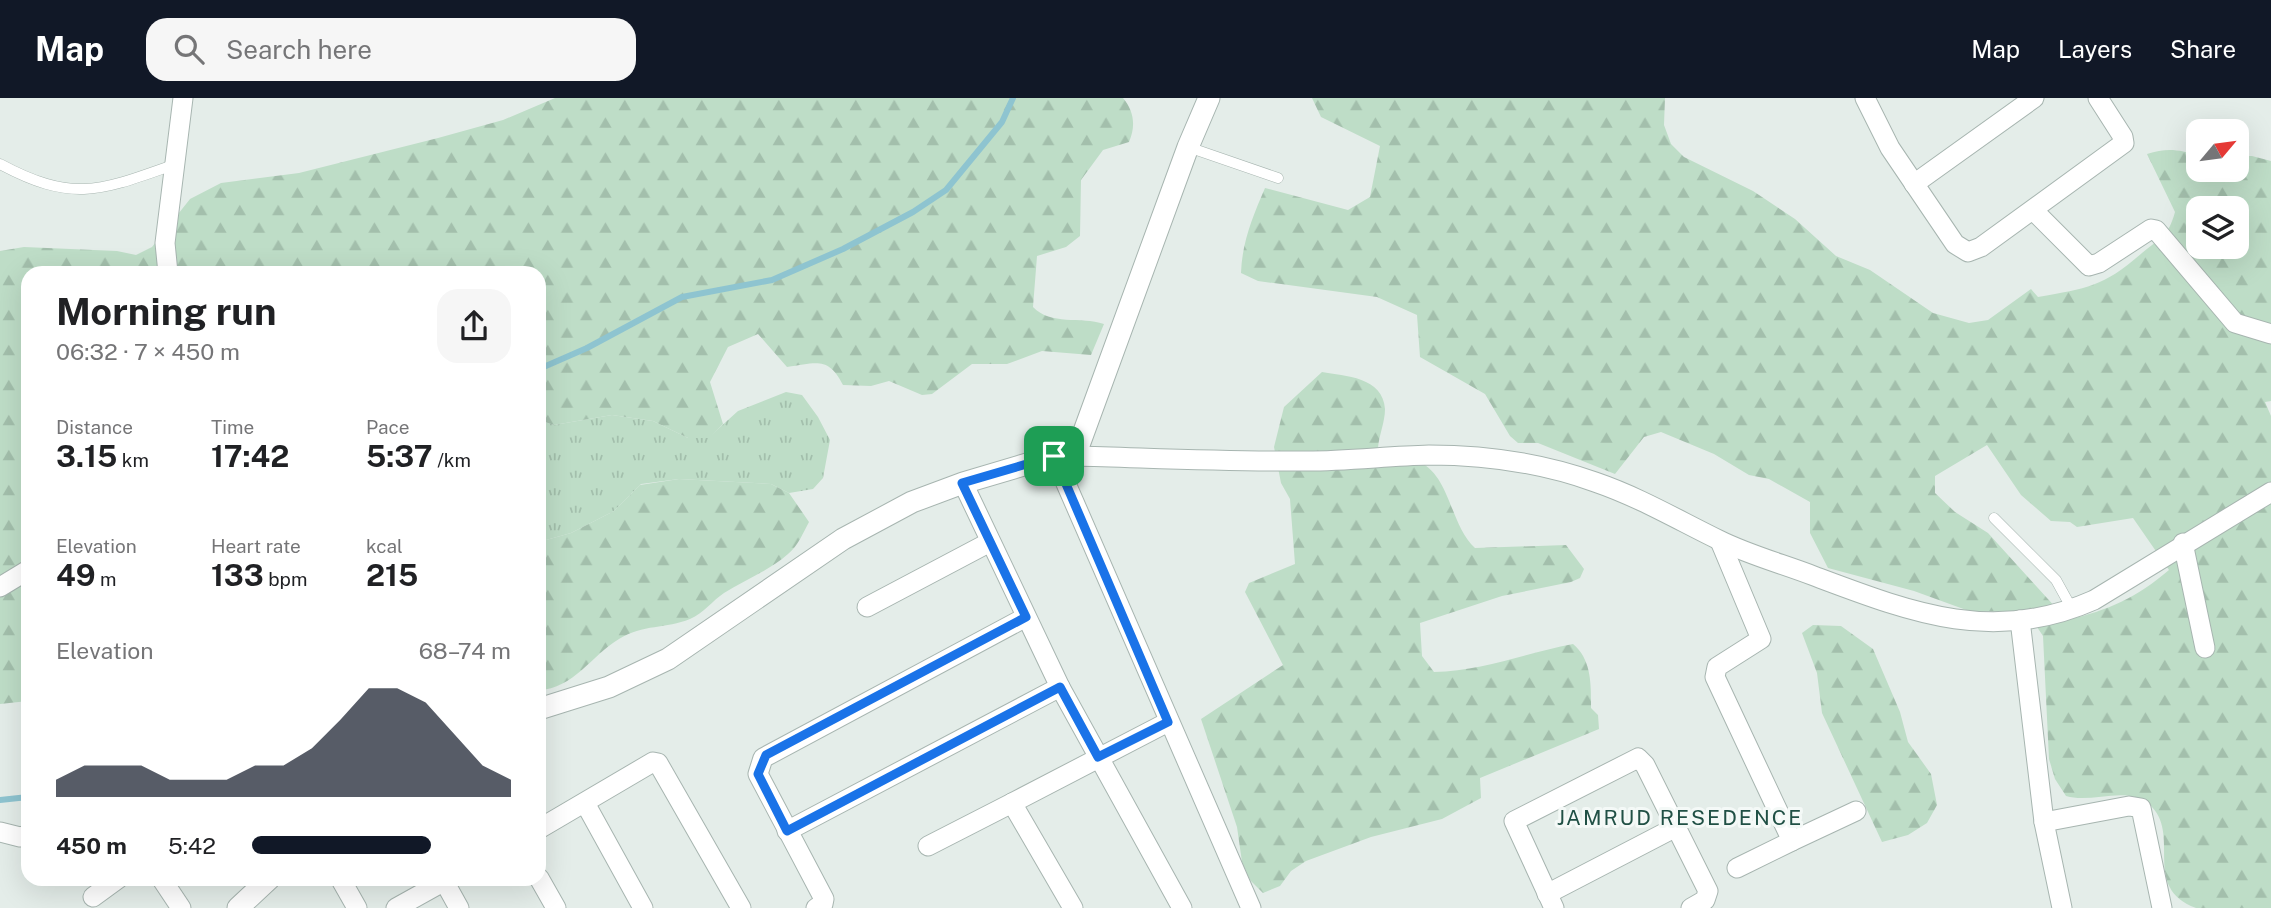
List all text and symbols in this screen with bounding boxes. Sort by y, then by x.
search box [146,18,636,81]
text: Map [35,30,104,68]
icon: search [170,30,208,68]
text: Search here [226,34,372,65]
text: Map [1971,35,2020,63]
text: Layers [2058,35,2132,63]
text: Share [2170,35,2236,63]
north arrow [2186,119,2249,182]
map controls [2186,119,2249,259]
button: layers [2186,196,2249,259]
text: Morning run [56,289,277,334]
button: share [437,289,511,363]
text: 06:32 · 7 × 450 m [56,338,240,365]
text: Distance [56,416,133,438]
text: Time [211,416,254,438]
text: Pace [366,416,409,438]
pin [1024,426,1084,486]
icon: arrive [1035,437,1073,475]
text: 3.15 [56,438,117,474]
text: 17:42 [211,438,289,474]
text: 5:37 [366,438,433,474]
text: km [117,449,149,471]
text: /km [433,449,471,471]
text: Elevation [56,535,137,557]
text: Heart rate [211,535,301,557]
text: kcal [366,535,403,557]
text: 49 [56,557,95,593]
text: 133 [211,557,264,593]
text: 215 [366,557,418,593]
text: m [95,568,117,590]
text: bpm [264,568,307,590]
text: Elevation [56,637,154,664]
text: 68–74 m [419,637,511,664]
district label: JAMRUD RESEDENCE [1557,805,1803,830]
text: 450 m [56,832,127,859]
text: 5:42 [168,832,216,859]

